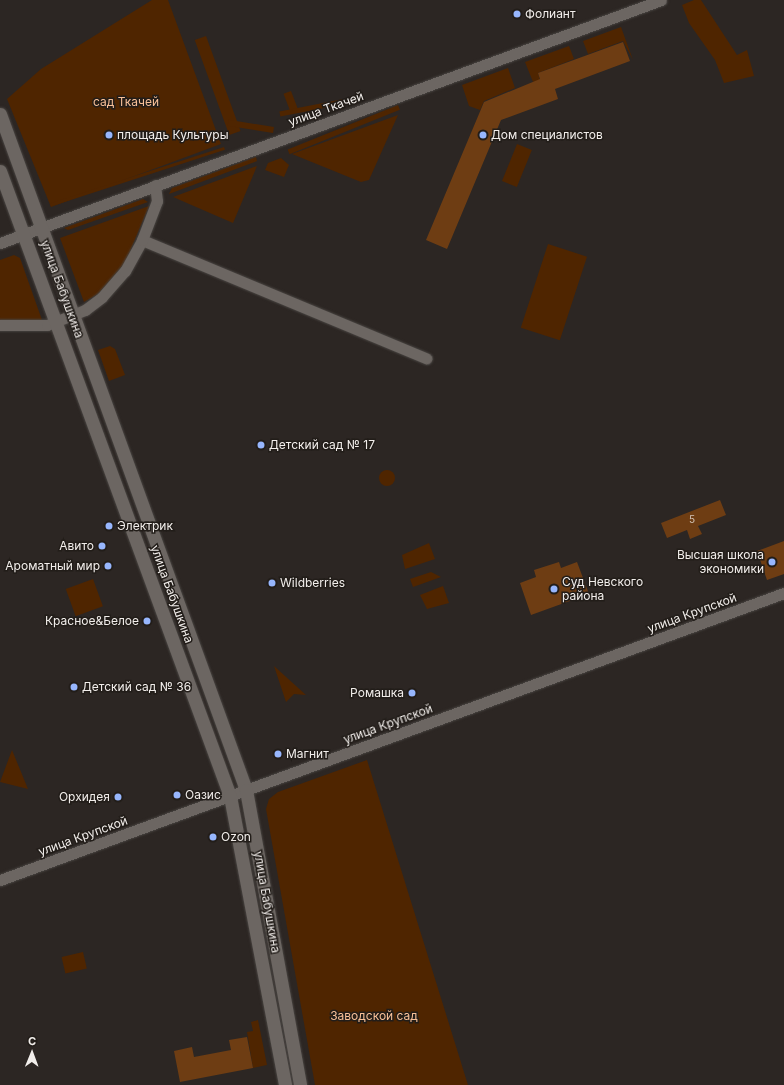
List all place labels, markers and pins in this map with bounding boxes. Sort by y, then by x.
place label: Фолиант [525,7,576,21]
marker: Фолиант [512,9,522,19]
place label: площадь Культуры [117,128,228,142]
place label: Дом специалистов [491,128,603,142]
marker: площадь Культуры [104,130,114,140]
marker: Дом специалистов [478,130,488,140]
place label: Детский сад № 17 [269,438,375,452]
marker: Детский сад № 17 [256,440,266,450]
place label: Электрик [117,519,173,533]
marker: Электрик [104,521,114,531]
place label: Авито [59,539,94,553]
marker: Авито [97,541,107,551]
place label: Высшая школа экономики [677,548,764,576]
marker: Высшая школа экономики [767,557,777,567]
place label: Ароматный мир [5,559,100,573]
marker: Ароматный мир [103,561,113,571]
place label: Суд Невского района [562,575,643,603]
place label: Wildberries [280,576,345,590]
marker: Wildberries [267,578,277,588]
marker: Суд Невского района [549,584,559,594]
place label: Красное&Белое [45,614,139,628]
marker: Красное&Белое [142,616,152,626]
place label: Детский сад № 36 [82,680,191,694]
marker: Детский сад № 36 [69,682,79,692]
place label: Ромашка [350,686,404,700]
marker: Ромашка [407,688,417,698]
place label: Магнит [286,747,329,761]
marker: Магнит [273,749,283,759]
place label: Оазис [185,788,221,802]
place label: Орхидея [59,790,110,804]
marker: Оазис [172,790,182,800]
marker: Орхидея [113,792,123,802]
place label: Ozon [221,830,251,844]
marker: Ozon [208,832,218,842]

